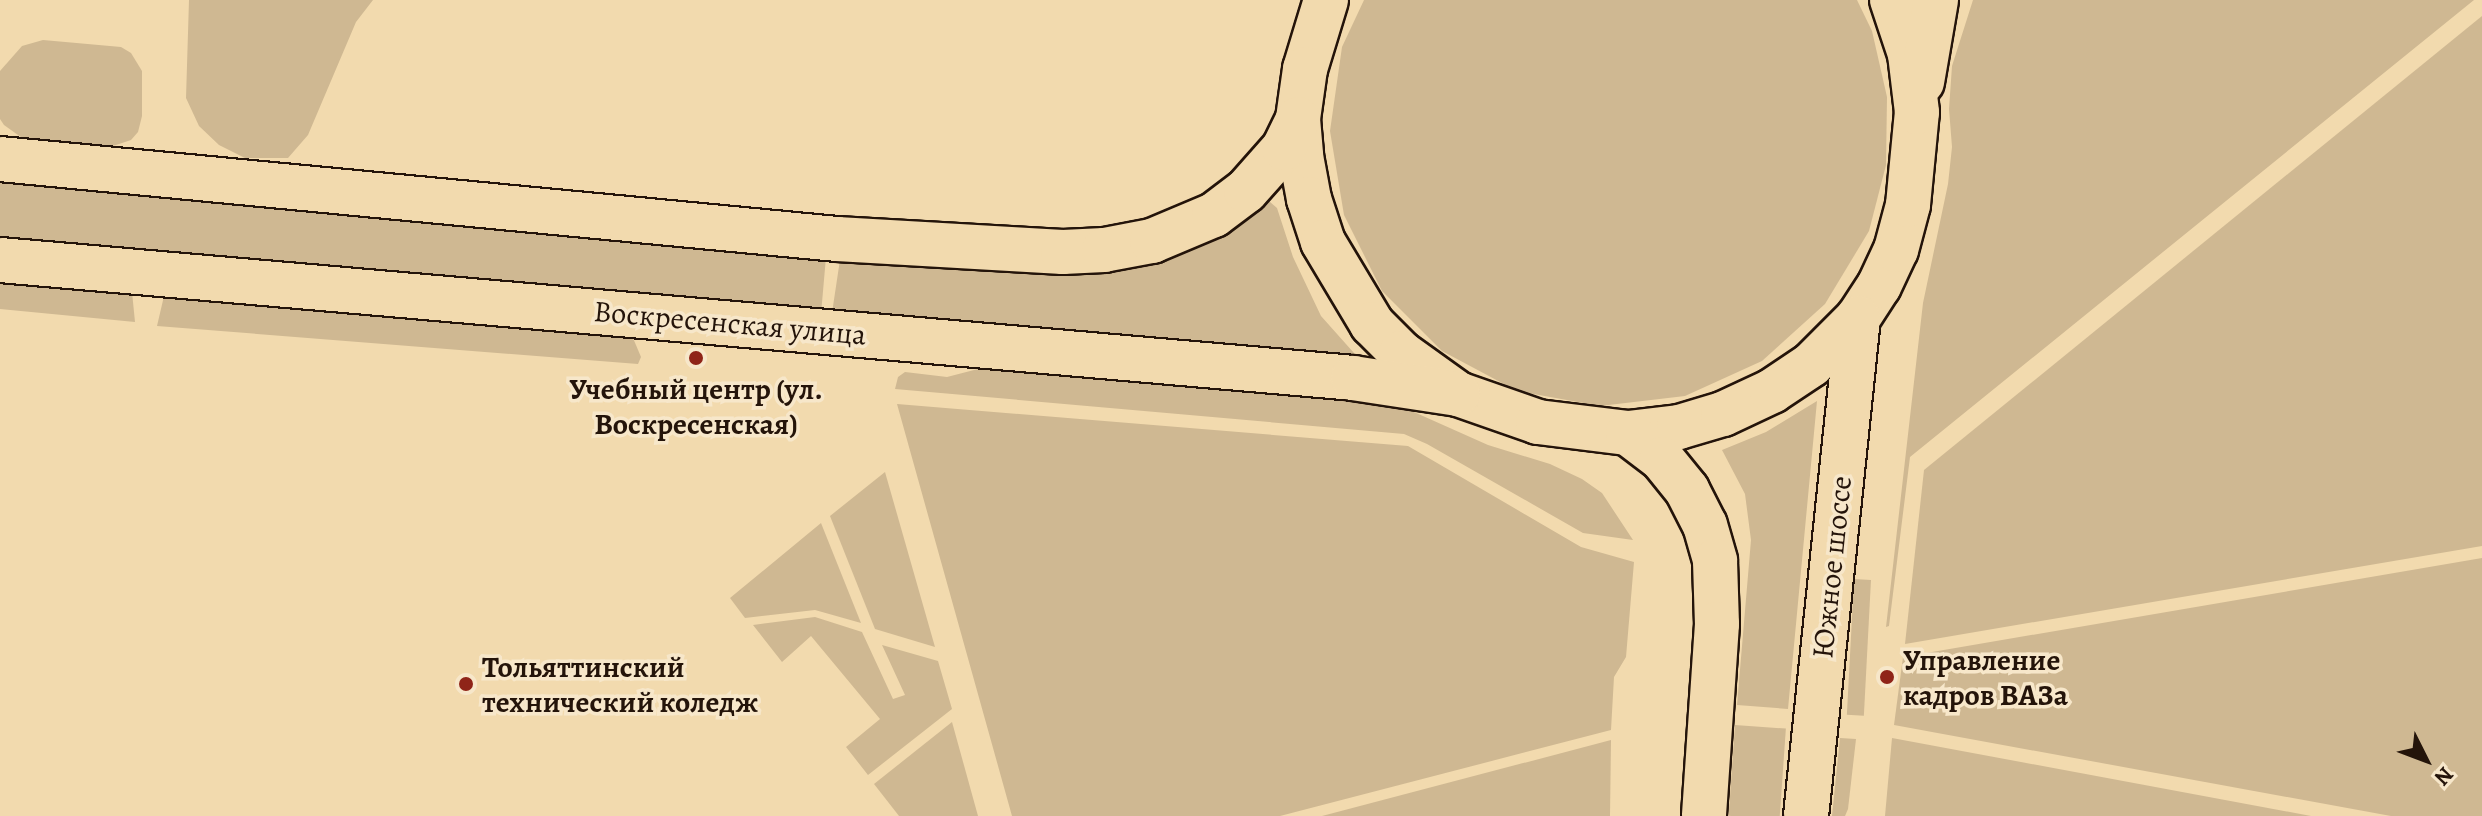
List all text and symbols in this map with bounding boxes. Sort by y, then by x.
street label: Воскресенская улица [592,293,868,353]
marker: Учебный центр (ул. Воскресенская) [687,349,705,367]
place label: Учебный центр (ул. Воскресенская) [569,371,823,442]
street label: Южное шоссе [1805,474,1859,660]
place label: Управление кадров ВАЗа [1903,642,2068,712]
place label: Тольяттинский технический коледж [482,649,758,720]
marker: Управление кадров ВАЗа [1878,668,1896,686]
marker: Тольяттинский технический коледж [457,675,475,693]
north arrow [2386,720,2466,800]
text: N [2427,760,2460,792]

